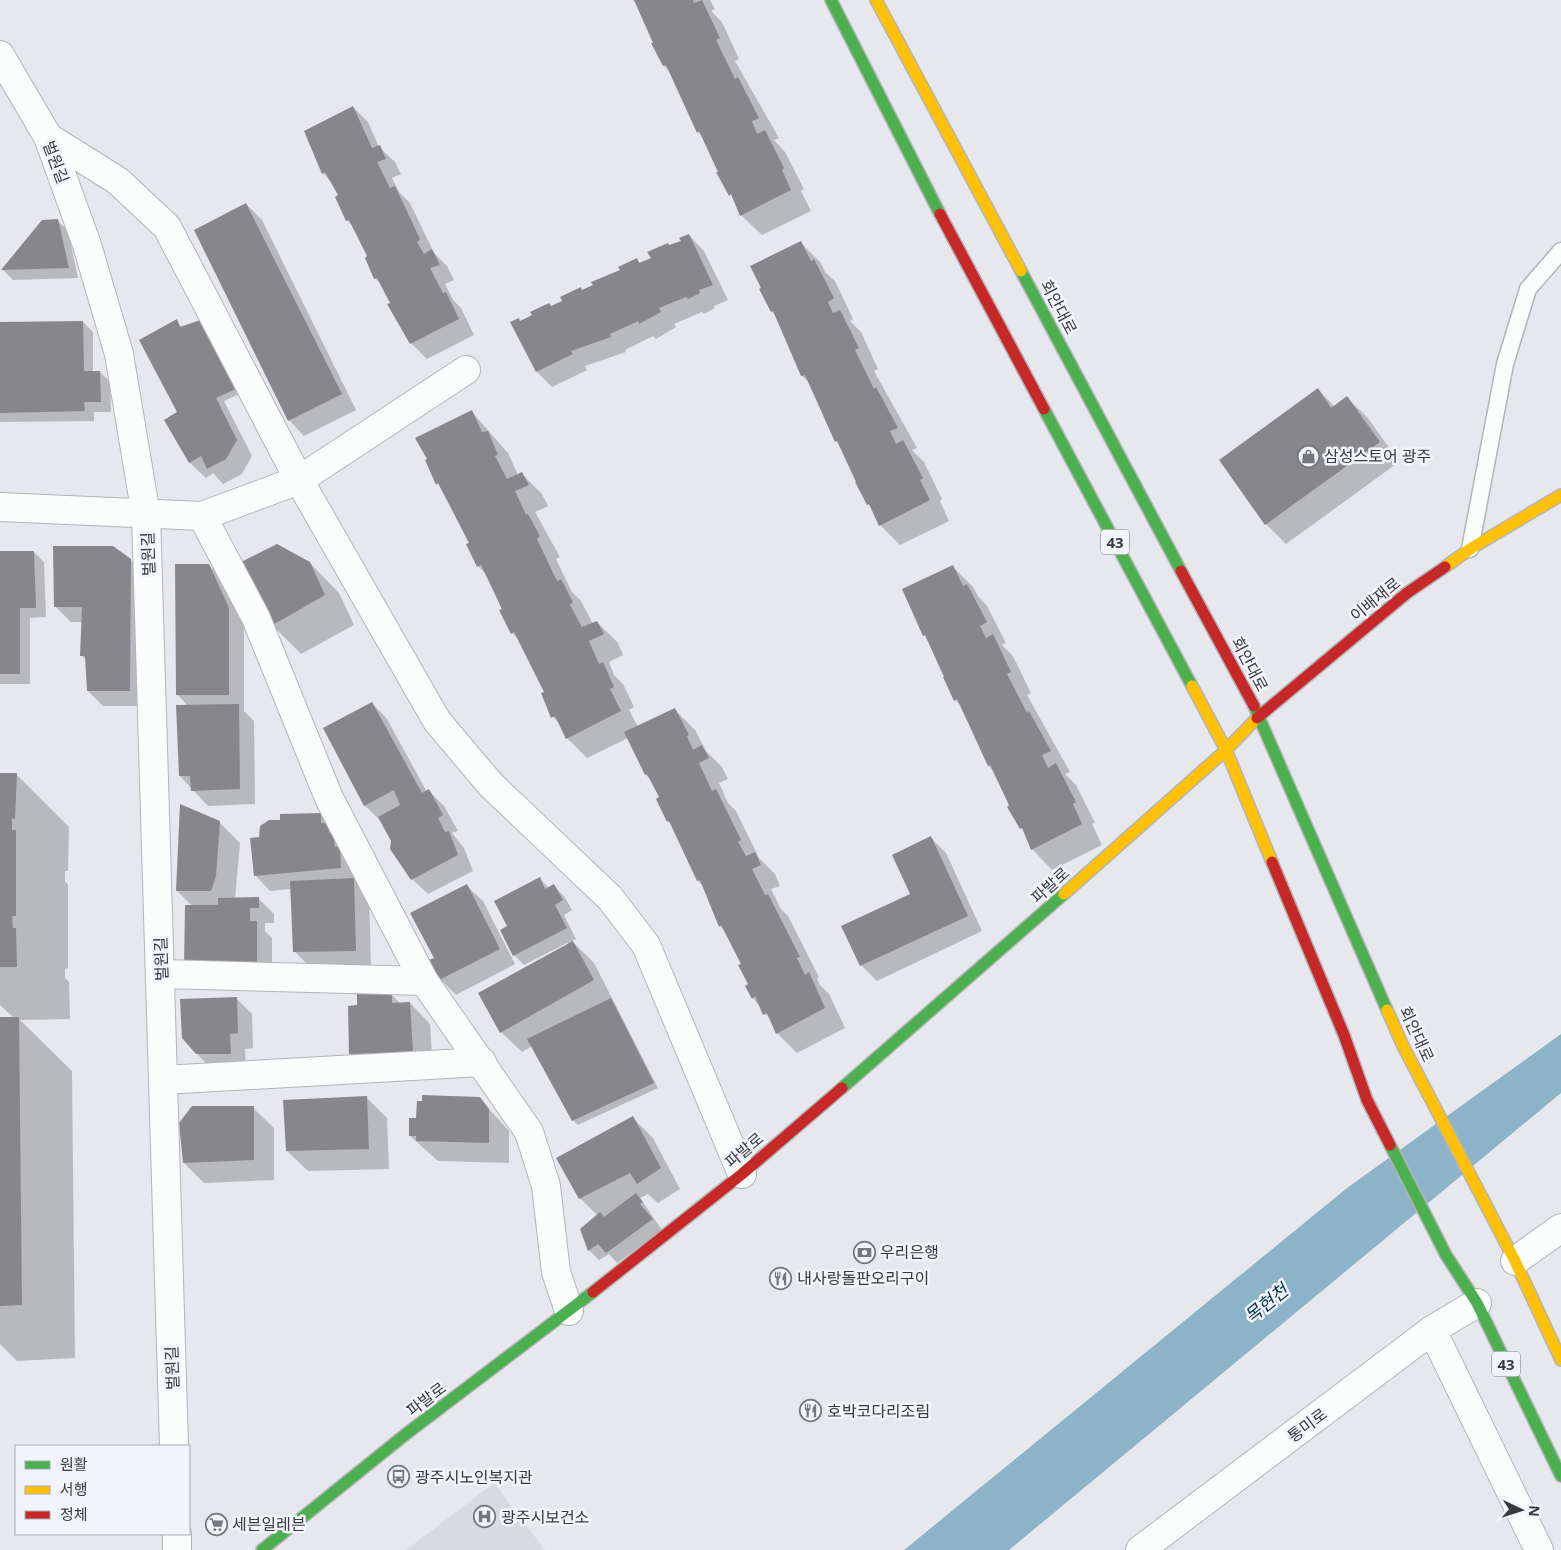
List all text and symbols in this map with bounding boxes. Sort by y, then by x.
street label: 벌원길 [38,137,74,187]
street label: 회안대로 [1035,276,1083,338]
shop icon: 삼성스토어 광주 [1296,444,1320,468]
place label: 삼성스토어 광주 [1324,445,1431,467]
road number: 43 [1101,530,1129,554]
street label: 벌원길 [136,532,160,576]
street label: 이배재로 [1345,572,1405,626]
street label: 회안대로 [1226,633,1274,695]
street label: 파발로 [1026,862,1074,908]
street label: 벌원길 [149,937,173,981]
street label: 회안대로 [1395,1003,1440,1066]
street label: 파발로 [720,1127,768,1173]
bank icon: 우리은행 [852,1240,876,1264]
place label: 우리은행 [880,1241,939,1263]
restaurant icon: 내사랑돌판오리구이 [769,1266,793,1290]
place label: 내사랑돌판오리구이 [797,1267,929,1289]
water label: 목현천 [1239,1277,1295,1328]
street label: 벌원길 [160,1346,184,1390]
road number: 43 [1492,1352,1520,1376]
street label: 파발로 [402,1377,450,1421]
restaurant icon: 호박코다리조림 [799,1399,823,1423]
place label: 호박코다리조림 [827,1400,930,1422]
street label: 통미로 [1283,1403,1331,1447]
legend [15,1445,190,1535]
text: 원활 [60,1454,88,1474]
bus stop icon: 광주시노인복지관 [387,1465,411,1489]
place label: 광주시노인복지관 [415,1466,533,1488]
text: 서행 [60,1479,88,1499]
north arrow [1496,1485,1546,1535]
text: 정체 [60,1504,88,1524]
hospital icon: 광주시보건소 [473,1505,497,1529]
text: N [1525,1505,1544,1517]
place label: 광주시보건소 [501,1506,589,1528]
supermarket icon: 세븐일레븐 [204,1512,228,1536]
place label: 세븐일레븐 [232,1513,306,1535]

